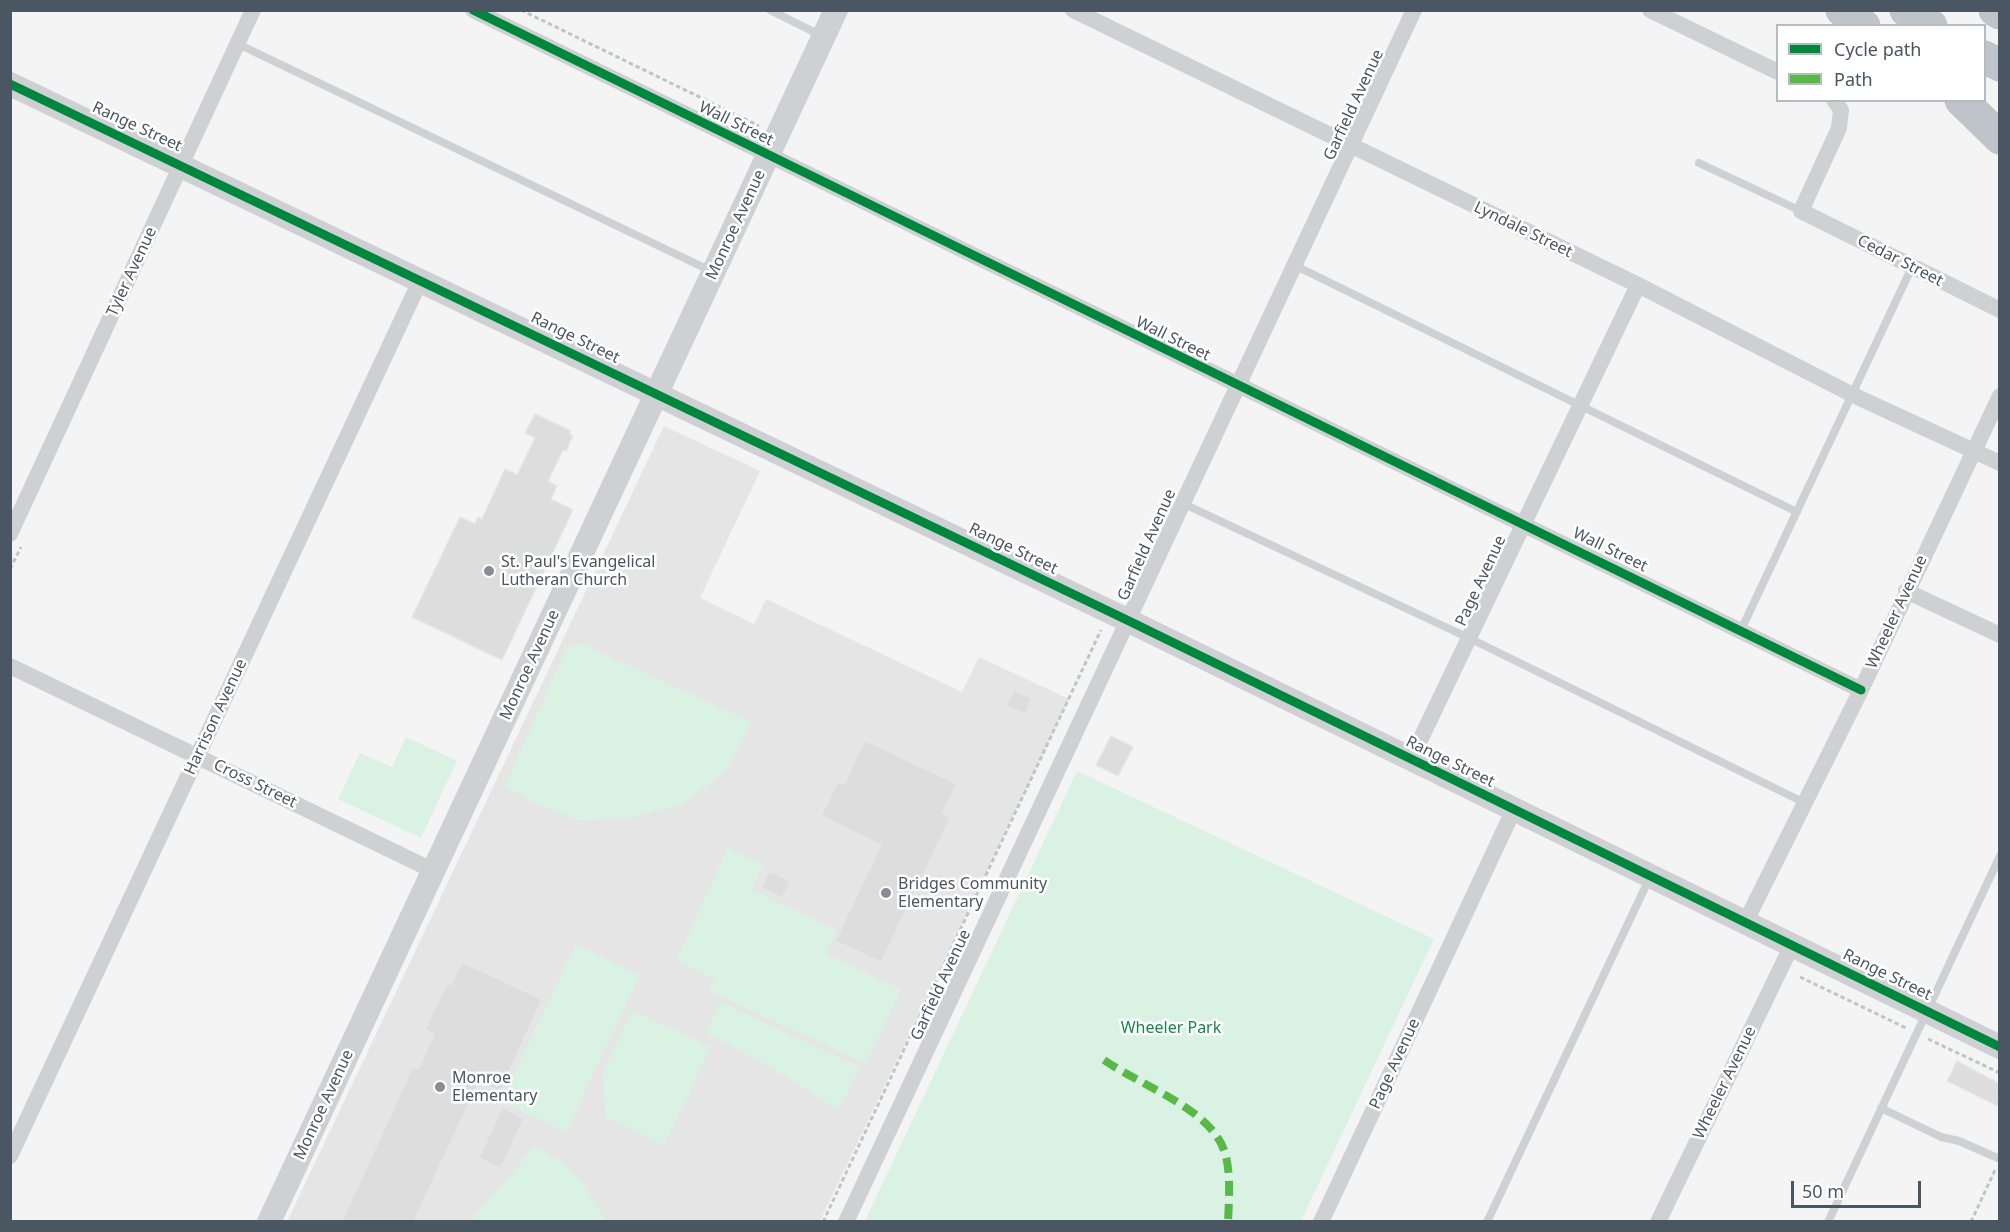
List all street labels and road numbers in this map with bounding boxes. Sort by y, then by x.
street label: Garfield Avenue [1320,46,1388,164]
street label: Range Street [89,98,185,156]
street label: Wall Street [696,98,776,150]
street label: Monroe Avenue [702,167,770,283]
street label: Lyndale Street [1471,198,1575,262]
street label: Tyler Avenue [103,224,161,320]
street label: Cedar Street [1854,231,1946,291]
street label: Range Street [527,308,623,368]
street label: Wall Street [1133,313,1213,365]
street label: Garfield Avenue [1114,486,1180,604]
street label: Range Street [965,519,1061,579]
street label: Wall Street [1570,524,1650,576]
street label: Page Avenue [1452,533,1510,629]
street label: Wheeler Avenue [1862,552,1932,672]
street label: Monroe Avenue [496,607,564,723]
street label: Harrison Avenue [181,656,251,778]
street label: Range Street [1402,732,1498,792]
street label: Cross Street [210,756,300,812]
street label: Garfield Avenue [907,926,975,1044]
street label: Range Street [1839,945,1935,1005]
street label: Page Avenue [1366,1016,1424,1112]
street label: Wheeler Avenue [1689,1024,1761,1142]
street label: Monroe Avenue [290,1047,358,1163]

